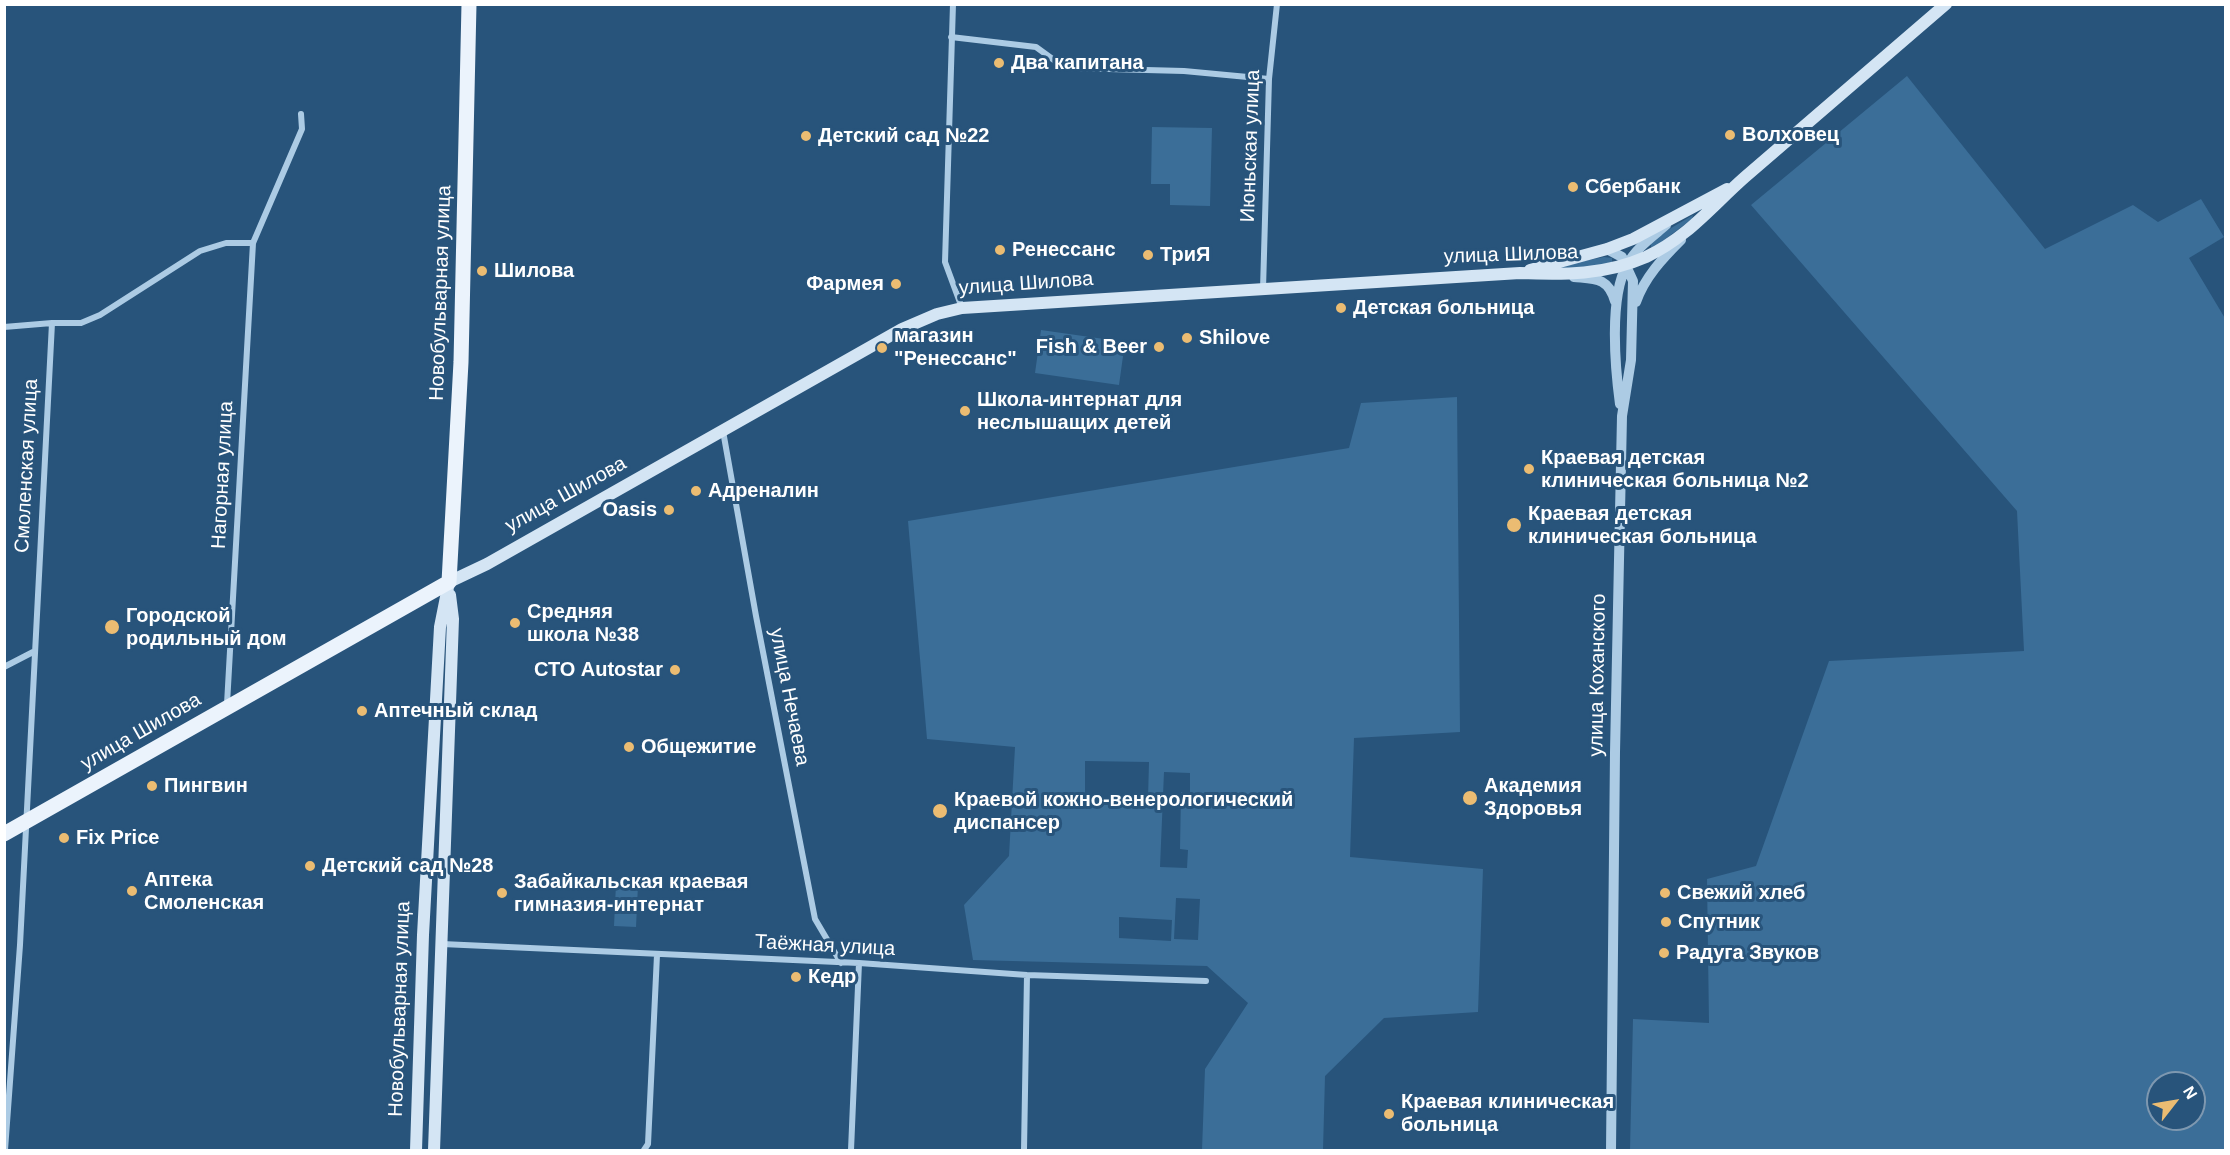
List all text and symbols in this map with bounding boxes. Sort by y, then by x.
place label: Два капитана [1011,51,1144,75]
marker: Два капитана [992,56,1006,70]
street label: Июньская улица [1236,69,1266,223]
place label: Волховец [1742,123,1839,147]
place label: Детский сад №22 [818,124,989,148]
marker: Волховец [1723,128,1737,142]
marker: Детский сад №22 [799,129,813,143]
place label: Сбербанк [1585,175,1680,199]
marker: Сбербанк [1566,180,1580,194]
street label: Новобульварная улица [425,185,457,401]
place label: Ренессанс [1012,238,1116,262]
street label: улица Шилова [1443,241,1579,269]
marker: Ренессанс [993,243,1007,257]
place label: ТриЯ [1160,243,1210,267]
marker: ТриЯ [1141,248,1155,262]
place label: Шилова [494,259,574,283]
marker: Шилова [475,264,489,278]
street label: улица Шилова [958,267,1094,301]
place label: Фармея [806,272,884,296]
marker: Фармея [889,277,903,291]
place label: Детская больница [1353,296,1534,320]
marker: Детская больница [1334,301,1348,315]
place label: магазин "Ренессанс" [894,324,1017,371]
place label: Shilove [1199,326,1270,350]
marker: Shilove [1180,331,1194,345]
place label: Fish & Beer [1036,335,1147,359]
marker: Fish & Beer [1152,340,1166,354]
marker: магазин "Ренессанс" [875,341,889,355]
street label: Смоленская улица [10,378,44,554]
place label: Школа-интернат для неслышащих детей [977,388,1182,435]
street label: Нагорная улица [207,400,239,550]
marker: Школа-интернат для неслышащих детей [958,404,972,418]
place label: Краевая детская клиническая больница №2 [1541,446,1809,493]
street label: улица Шилова [501,452,631,538]
marker: Краевая детская клиническая больница №2 [1522,462,1536,476]
place label: Адреналин [708,479,819,503]
marker: Адреналин [689,484,703,498]
place label: Oasis [603,498,657,522]
place label: Краевая детская клиническая больница [1528,502,1757,549]
marker: Oasis [662,503,676,517]
marker: Краевая детская клиническая больница [1505,516,1523,534]
street label: улица Коханского [1585,593,1611,757]
place label: Средняя школа №38 [527,600,639,647]
place label: Городской родильный дом [126,604,287,651]
marker: Средняя школа №38 [508,616,522,630]
marker: Городской родильный дом [103,618,121,636]
street label: улица Нечаева [764,626,814,768]
place label: СТО Autostar [534,658,663,682]
marker: СТО Autostar [668,663,682,677]
street label: улица Шилова [77,688,205,776]
place label: Аптечный склад [374,699,537,723]
marker: Аптечный склад [355,704,369,718]
place label: Общежитие [641,735,756,759]
marker: Общежитие [622,740,636,754]
place label: Пингвин [164,774,248,798]
place label: Академия Здоровья [1484,774,1582,821]
marker: Пингвин [145,779,159,793]
place label: Краевой кожно-венерологический диспансер [954,788,1293,835]
marker: Академия Здоровья [1461,789,1479,807]
marker: Краевой кожно-венерологический диспансер [931,802,949,820]
place label: Fix Price [76,826,159,850]
marker: Fix Price [57,831,71,845]
place label: Детский сад №28 [322,854,493,878]
marker: Детский сад №28 [303,859,317,873]
place label: Аптека Смоленская [144,868,264,915]
place label: Забайкальская краевая гимназия-интернат [514,870,748,917]
place label: Свежий хлеб [1677,881,1805,905]
marker: Аптека Смоленская [125,884,139,898]
marker: Забайкальская краевая гимназия-интернат [495,886,509,900]
marker: Свежий хлеб [1658,886,1672,900]
street label: Новобульварная улица [384,901,416,1117]
place label: Спутник [1678,910,1760,934]
marker: Спутник [1659,915,1673,929]
street label: Таёжная улица [754,930,896,962]
place label: Радуга Звуков [1676,941,1819,965]
marker: Радуга Звуков [1657,946,1671,960]
place label: Кедр [808,965,856,989]
marker: Кедр [789,970,803,984]
north arrow [2146,1071,2206,1131]
text: N [2180,1083,2200,1102]
place label: Краевая клиническая больница [1401,1090,1614,1137]
marker: Краевая клиническая больница [1382,1107,1396,1121]

